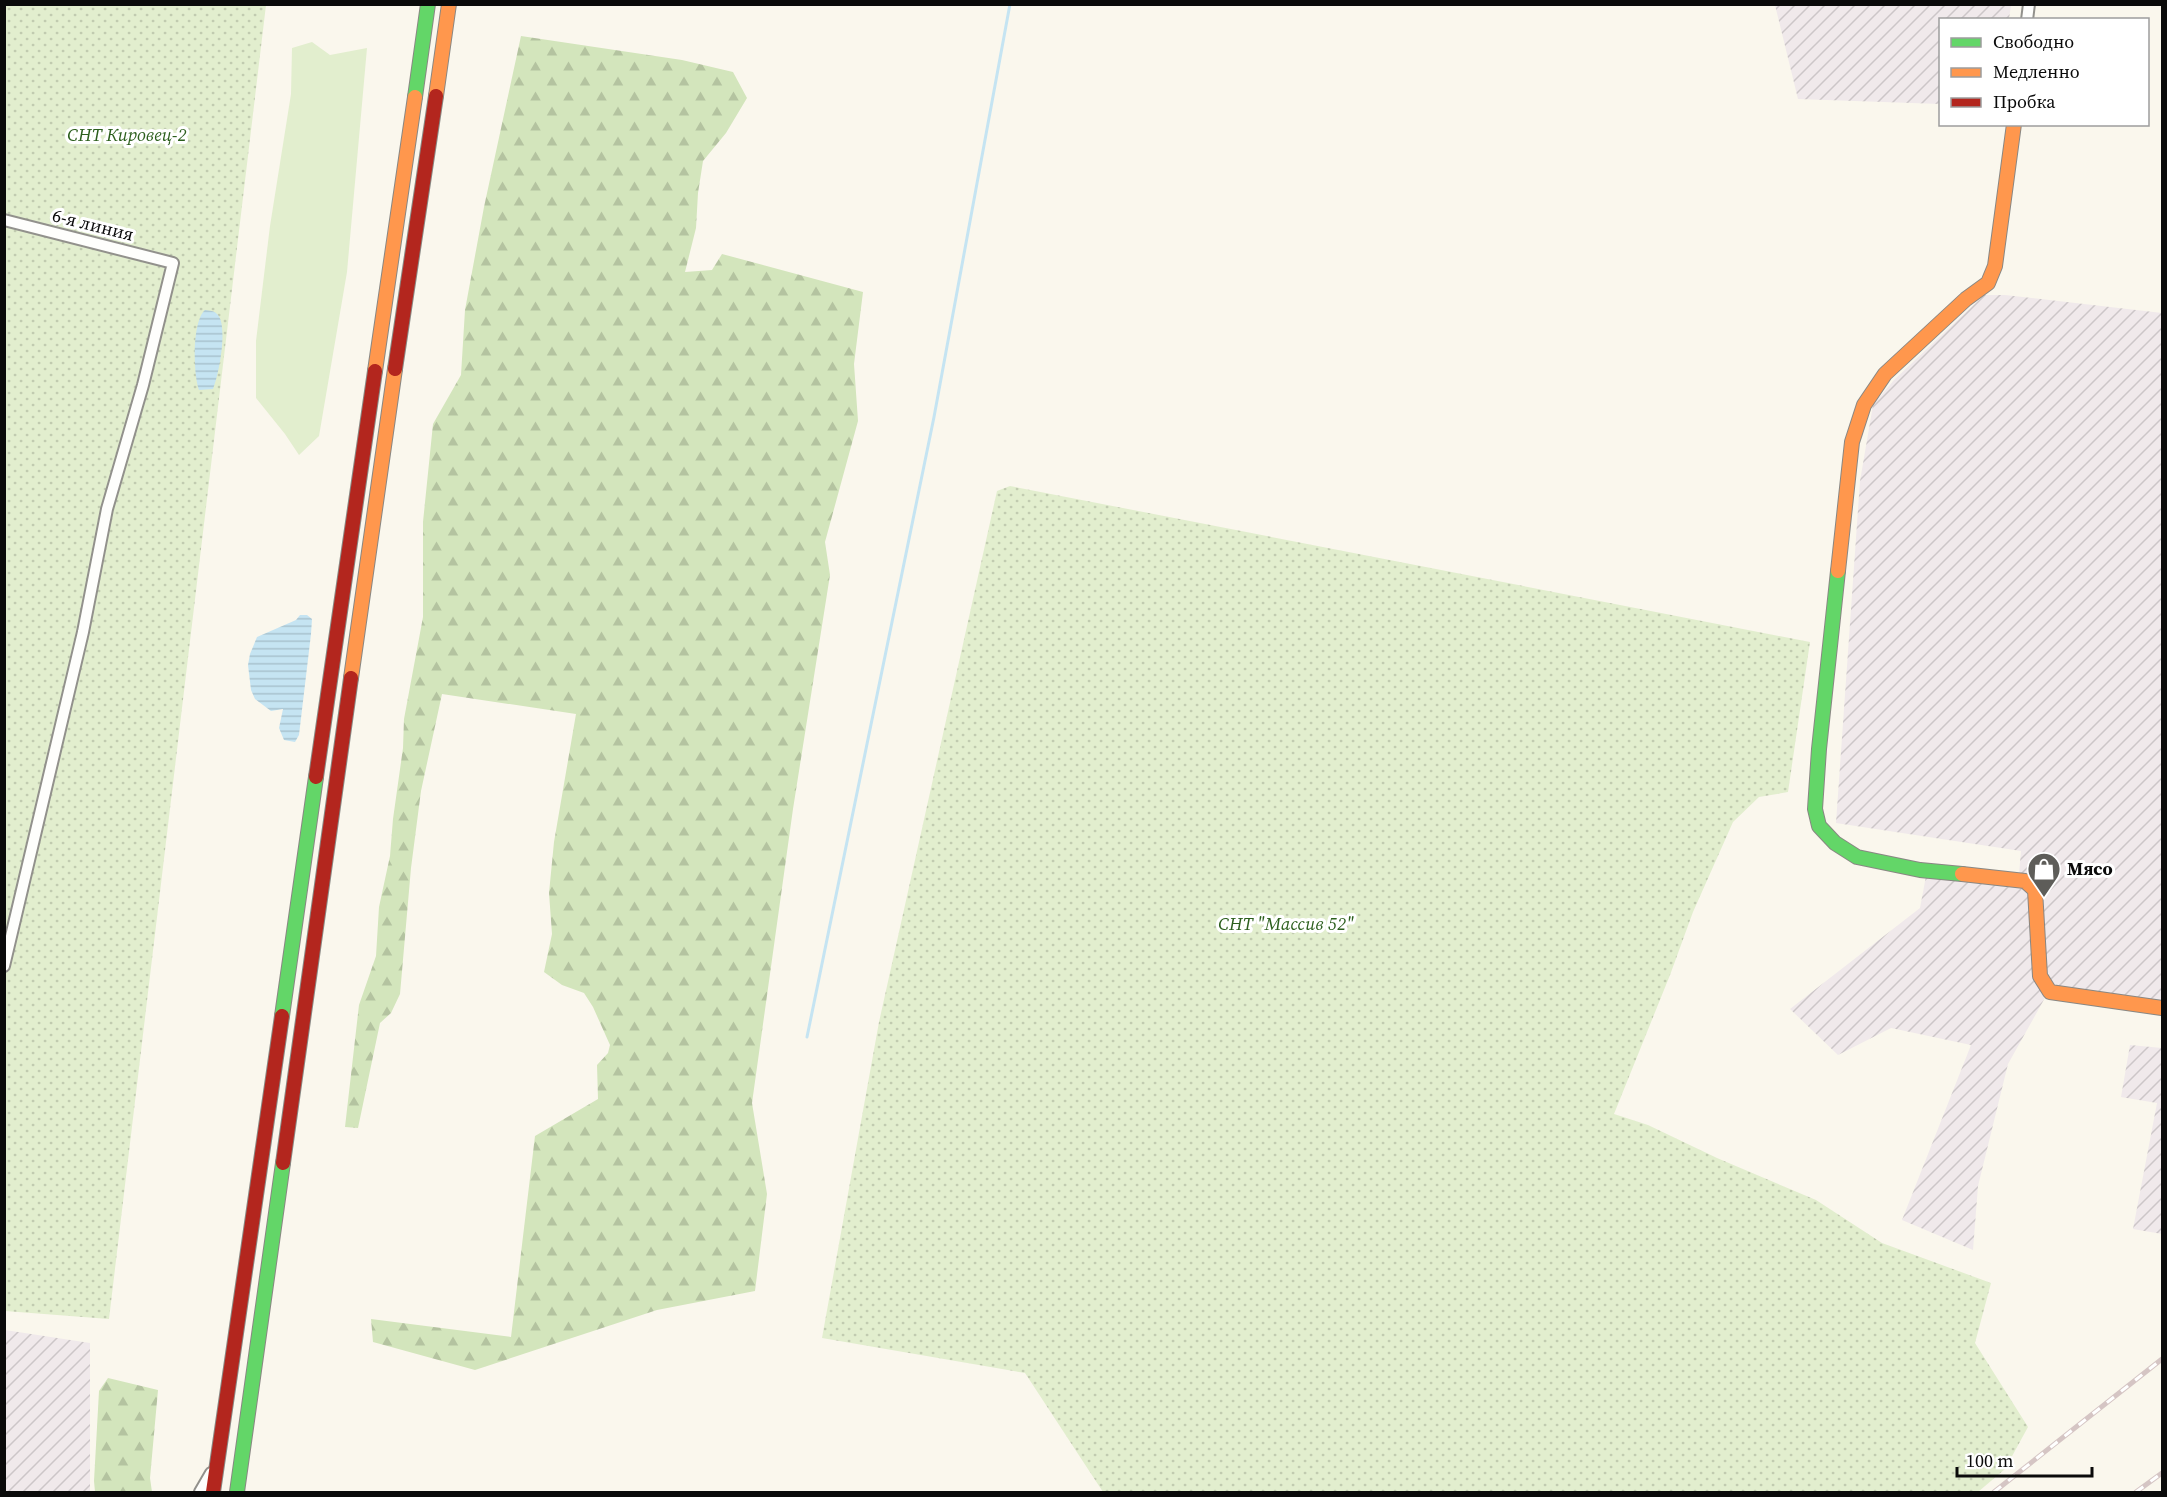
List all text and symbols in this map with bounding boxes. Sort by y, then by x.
legend [1939,18,2149,126]
text: Свободно [1993,29,2074,54]
text: Медленно [1993,59,2080,84]
text: Пробка [1993,89,2056,114]
park label: СНТ Кировец-2 [67,122,187,147]
street label: 6-я линия [50,202,136,247]
shop icon: Мясо [2026,851,2062,898]
place label: Мясо [2067,856,2113,881]
park label: СНТ "Массив 52" [1218,911,1354,936]
scale bar [1957,1440,2092,1478]
text: 100 m [1966,1448,2013,1473]

